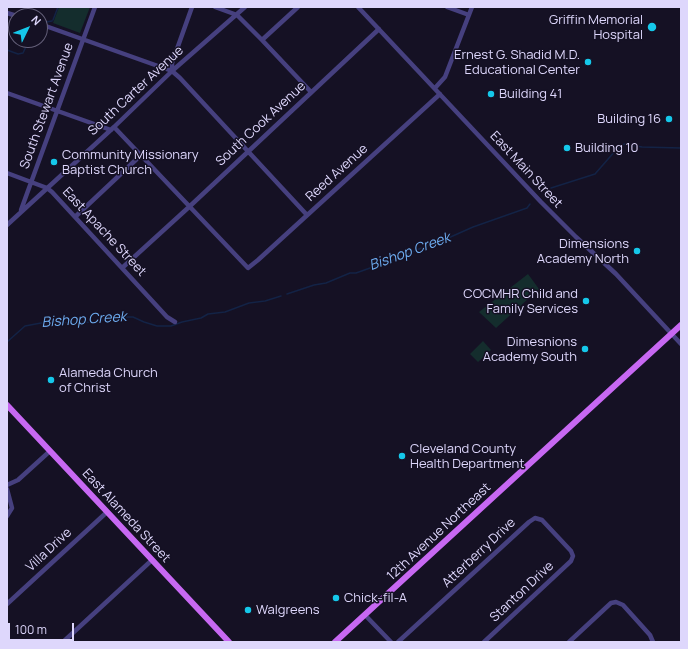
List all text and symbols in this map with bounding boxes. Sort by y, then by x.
north arrow [8,8,48,48]
text: N [28,12,45,28]
place label: Griffin Memorial Hospital [549,12,643,43]
marker: Griffin Memorial Hospital [646,21,658,33]
street label: South Stewart Avenue [17,41,77,171]
street label: South Carter Avenue [85,43,187,139]
place label: Ernest G. Shadid M.D. Educational Center [454,47,580,78]
marker: Ernest G. Shadid M.D. Educational Center [583,57,593,67]
street label: South Cook Avenue [213,78,309,170]
place label: Building 41 [499,86,562,102]
marker: Building 41 [486,89,496,99]
place label: Building 16 [597,111,661,127]
marker: Building 16 [664,114,674,124]
street label: East Main Street [487,128,565,212]
place label: Building 10 [575,140,639,156]
street label: Reed Avenue [303,141,371,205]
marker: Building 10 [562,143,572,153]
place label: Community Missionary Baptist Church [62,147,199,178]
marker: Community Missionary Baptist Church [49,157,59,167]
street label: East Apache Street [59,184,149,280]
water label: Bishop Creek [367,230,453,274]
place label: Dimensions Academy North [537,236,629,267]
marker: Dimensions Academy North [632,246,642,256]
place label: COCMHR Child and Family Services [463,286,578,317]
marker: COCMHR Child and Family Services [581,296,591,306]
water label: Bishop Creek [41,309,127,331]
place label: Dimesnions Academy South [483,334,577,365]
marker: Dimesnions Academy South [580,344,590,354]
place label: Alameda Church of Christ [59,365,158,396]
marker: Alameda Church of Christ [46,375,56,385]
place label: Cleveland County Health Department [410,441,524,472]
marker: Cleveland County Health Department [397,451,407,461]
street label: East Alameda Street [79,466,173,566]
street label: 12th Avenue Northeast [384,480,494,584]
street label: Atterberry Drive [439,515,519,591]
street label: Villa Drive [23,525,75,575]
street label: Stanton Drive [487,558,557,626]
place label: Chick-fil-A [344,590,407,606]
marker: Chick-fil-A [331,593,341,603]
place label: Walgreens [256,602,320,618]
marker: Walgreens [243,605,253,615]
scale bar [10,615,76,641]
text: 100 m [15,621,47,638]

